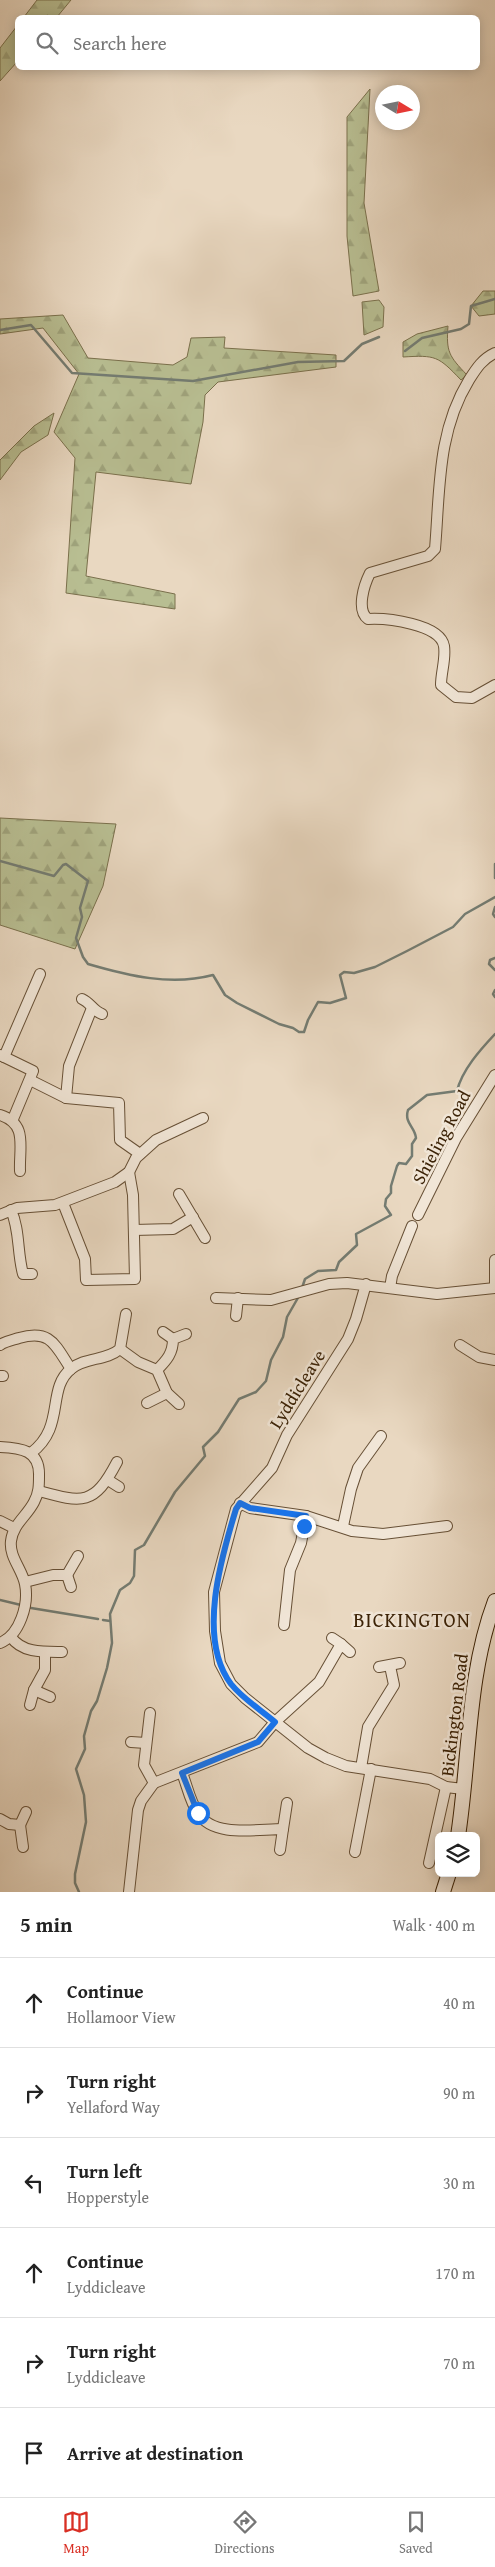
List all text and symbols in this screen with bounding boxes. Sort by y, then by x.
search box [15,15,480,70]
icon: search [33,29,61,57]
text: Search here [73,29,167,57]
north arrow [375,85,420,130]
street label: Shieling Road [405,1085,477,1189]
street label: Lyddicleave [262,1344,332,1434]
route end [293,1515,316,1538]
district label: BICKINGTON [353,1605,471,1634]
street label: Bickington Road [433,1652,475,1778]
route start [187,1802,210,1825]
map controls [435,1832,480,1877]
button: layers [435,1832,480,1877]
text: 5 min [20,1909,72,1940]
text: Walk · 400 m [392,1913,475,1937]
text: Continue [67,1977,144,2005]
icon: ahead [20,1989,48,2017]
text: 40 m [443,1991,475,2015]
text: Hollamoor View [67,2005,176,2029]
text: Turn right [67,2067,156,2095]
icon: right [20,2079,48,2107]
text: 90 m [443,2081,475,2105]
text: Yellaford Way [67,2095,160,2119]
text: Turn left [67,2157,142,2185]
icon: left [20,2169,48,2197]
text: 30 m [443,2171,475,2195]
text: Hopperstyle [67,2185,149,2209]
text: Continue [67,2247,144,2275]
icon: ahead [20,2259,48,2287]
text: 170 m [435,2261,475,2285]
text: Lyddicleave [67,2275,146,2299]
text: Turn right [67,2337,156,2365]
icon: right [20,2349,48,2377]
text: 70 m [443,2351,475,2375]
text: Lyddicleave [67,2365,146,2389]
icon: arrive [20,2439,48,2467]
text: Arrive at destination [67,2439,243,2467]
tab: Map [62,2508,90,2558]
tab: Directions [214,2508,275,2558]
tab: Saved [399,2508,433,2558]

